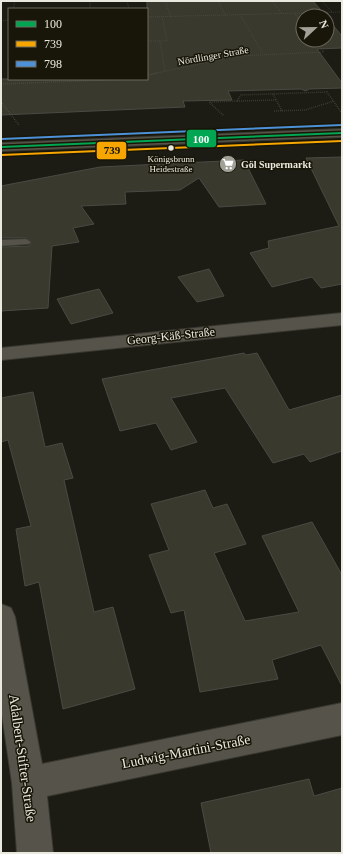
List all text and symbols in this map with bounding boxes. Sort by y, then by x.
legend [8,8,148,80]
north arrow [295,8,335,48]
text: 100 [44,17,62,31]
text: N [317,18,331,30]
text: 739 [44,37,62,51]
street label: Nördlinger Straße [177,44,250,67]
text: 798 [44,57,62,71]
line badge: 100 [186,129,217,148]
text: 100 [193,133,210,145]
line badge: 739 [96,141,127,160]
marker: Königsbrunn Heidestraße [166,143,176,153]
text: 739 [104,144,121,156]
place label: Königsbrunn Heidestraße [148,154,195,174]
supermarket icon: Göl Supermarkt [218,154,238,174]
place label: Göl Supermarkt [241,159,312,170]
street label: Georg-Käß-Straße [126,324,216,348]
street label: Adalbert-Stifter-Straße [6,693,39,823]
street label: Ludwig-Martini-Straße [121,732,252,771]

